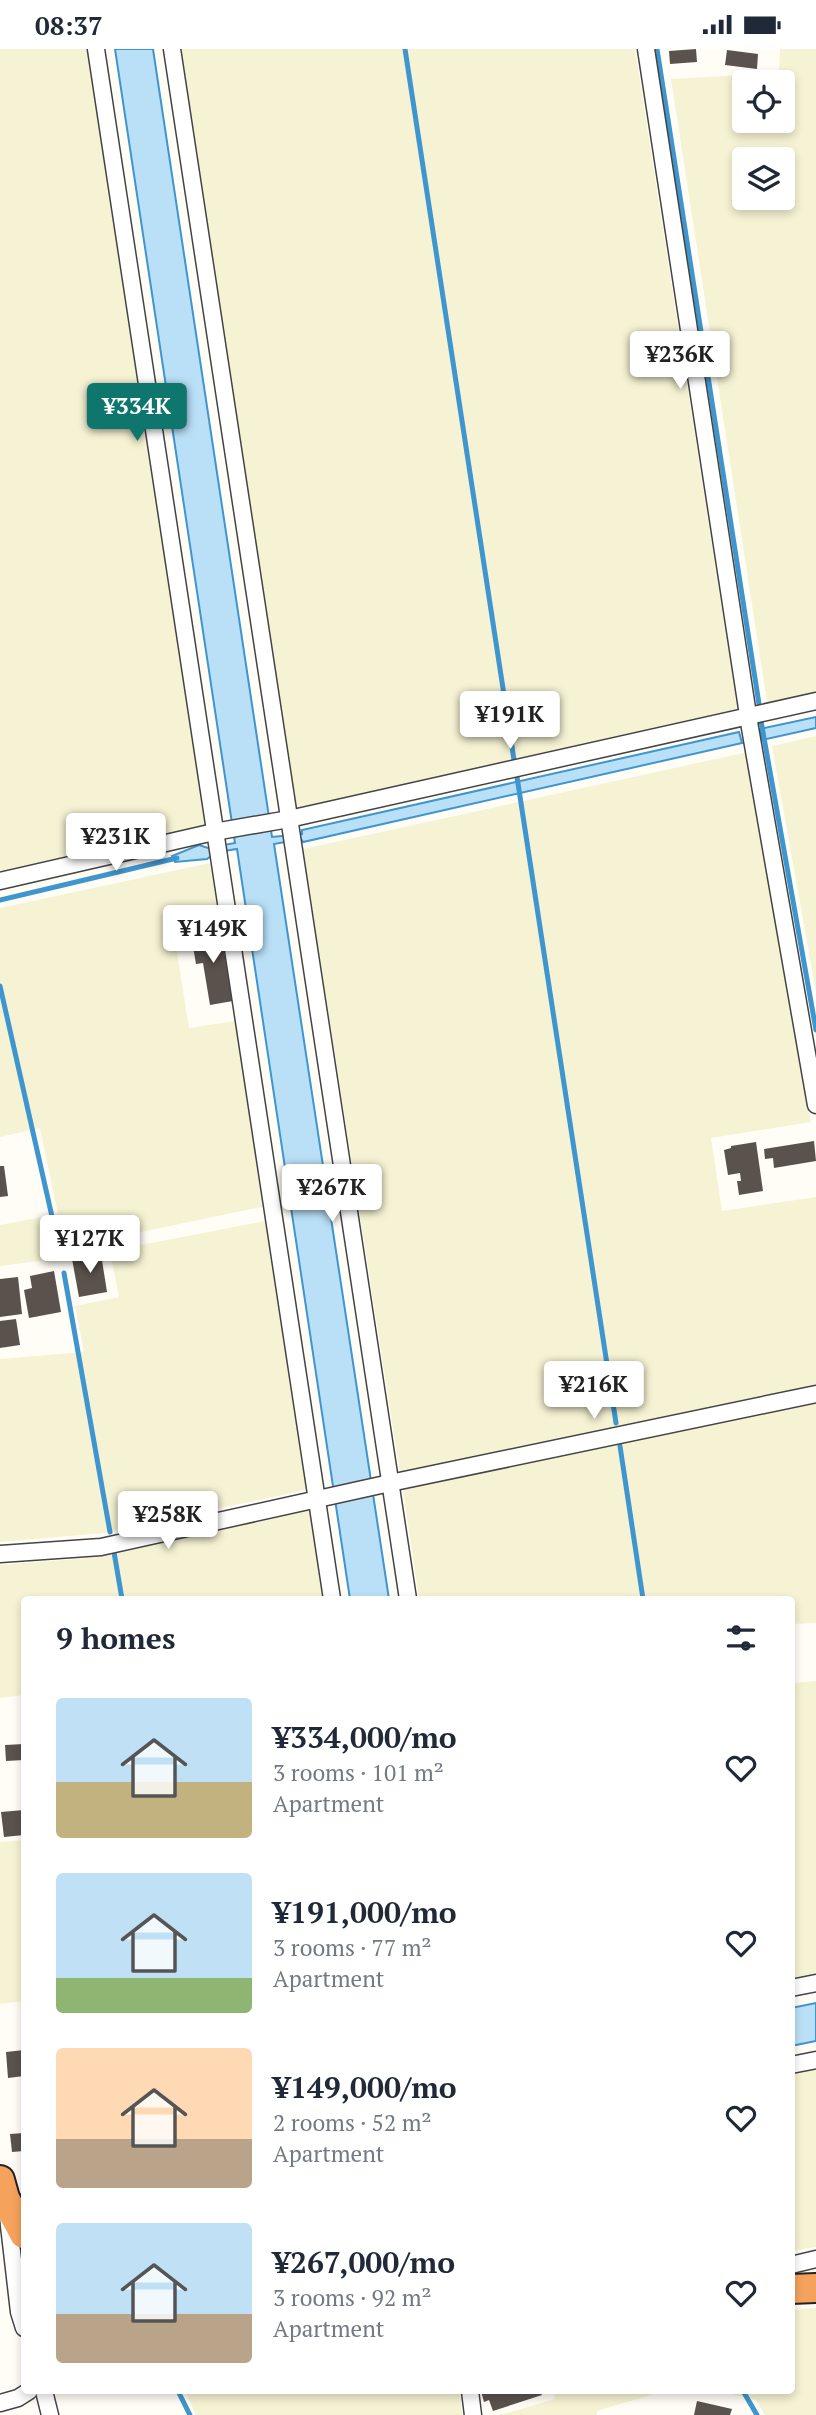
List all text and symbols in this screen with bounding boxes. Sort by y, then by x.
text: 08:37 [35,8,103,42]
map controls [732,70,795,210]
button: locate [732,70,795,133]
button: layers [732,147,795,210]
pin: ¥236K [631,331,729,391]
text: ¥236K [646,338,714,369]
pin: ¥334K [88,383,186,443]
text: ¥334K [103,390,171,421]
pin: ¥191K [461,691,559,751]
text: ¥191K [476,698,544,729]
pin: ¥231K [67,813,165,873]
text: ¥231K [82,820,150,851]
pin: ¥149K [164,905,262,965]
text: ¥149K [179,912,247,943]
pin: ¥267K [283,1165,381,1224]
text: ¥267K [298,1171,366,1202]
pin: ¥127K [41,1215,139,1275]
text: ¥127K [56,1222,124,1253]
pin: ¥216K [545,1361,643,1421]
text: ¥216K [560,1368,628,1399]
pin: ¥258K [119,1491,217,1551]
text: ¥258K [134,1498,202,1529]
text: 9 homes [56,1618,175,1658]
icon: filters [722,1619,760,1657]
text: ¥334,000/mo [273,1717,457,1757]
icon: home [112,1726,196,1810]
icon: heart [722,1749,760,1787]
text: 3 rooms · 101 m² [273,1757,444,1788]
text: Apartment [273,1788,384,1819]
text: ¥191,000/mo [273,1892,457,1932]
icon: home [112,1901,196,1985]
icon: heart [722,1924,760,1962]
text: 3 rooms · 77 m² [273,1932,432,1963]
text: Apartment [273,1963,384,1994]
text: ¥149,000/mo [273,2067,457,2107]
icon: home [112,2076,196,2160]
icon: heart [722,2099,760,2137]
text: 2 rooms · 52 m² [273,2107,432,2138]
text: Apartment [273,2138,384,2169]
text: ¥267,000/mo [273,2242,455,2282]
icon: home [112,2251,196,2335]
icon: heart [722,2274,760,2312]
text: 3 rooms · 92 m² [273,2282,432,2313]
text: Apartment [273,2313,384,2344]

